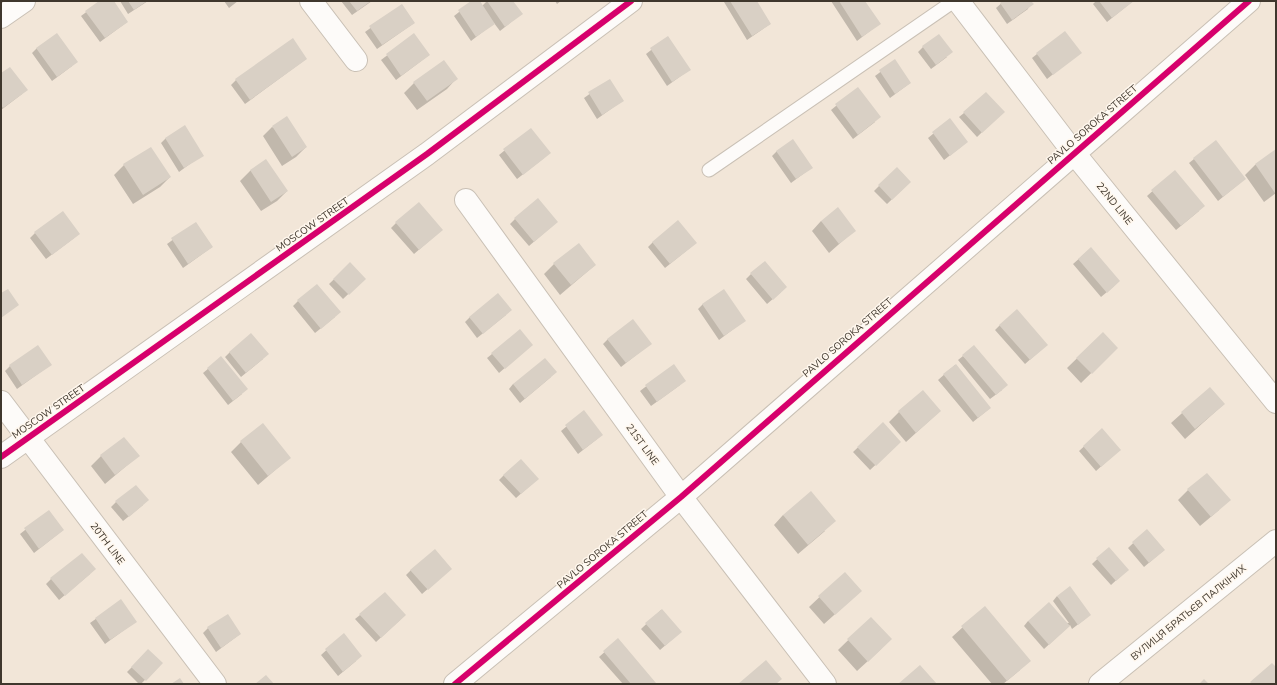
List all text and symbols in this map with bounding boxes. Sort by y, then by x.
street label: PAVLO SOROKA STREET [1045,82,1141,168]
street label: 22ND LINE [1093,180,1136,228]
street label: MOSCOW STREET [273,194,352,255]
street label: PAVLO SOROKA STREET [800,295,896,381]
street label: MOSCOW STREET [9,381,88,442]
street label: 21ST LINE [622,421,662,468]
street label: PAVLO SOROKA STREET [554,508,651,592]
street label: 20TH LINE [87,520,128,568]
street label: ВУЛИЦЯ БРАТЬЄВ ПАЛКІНИХ [1128,561,1250,664]

